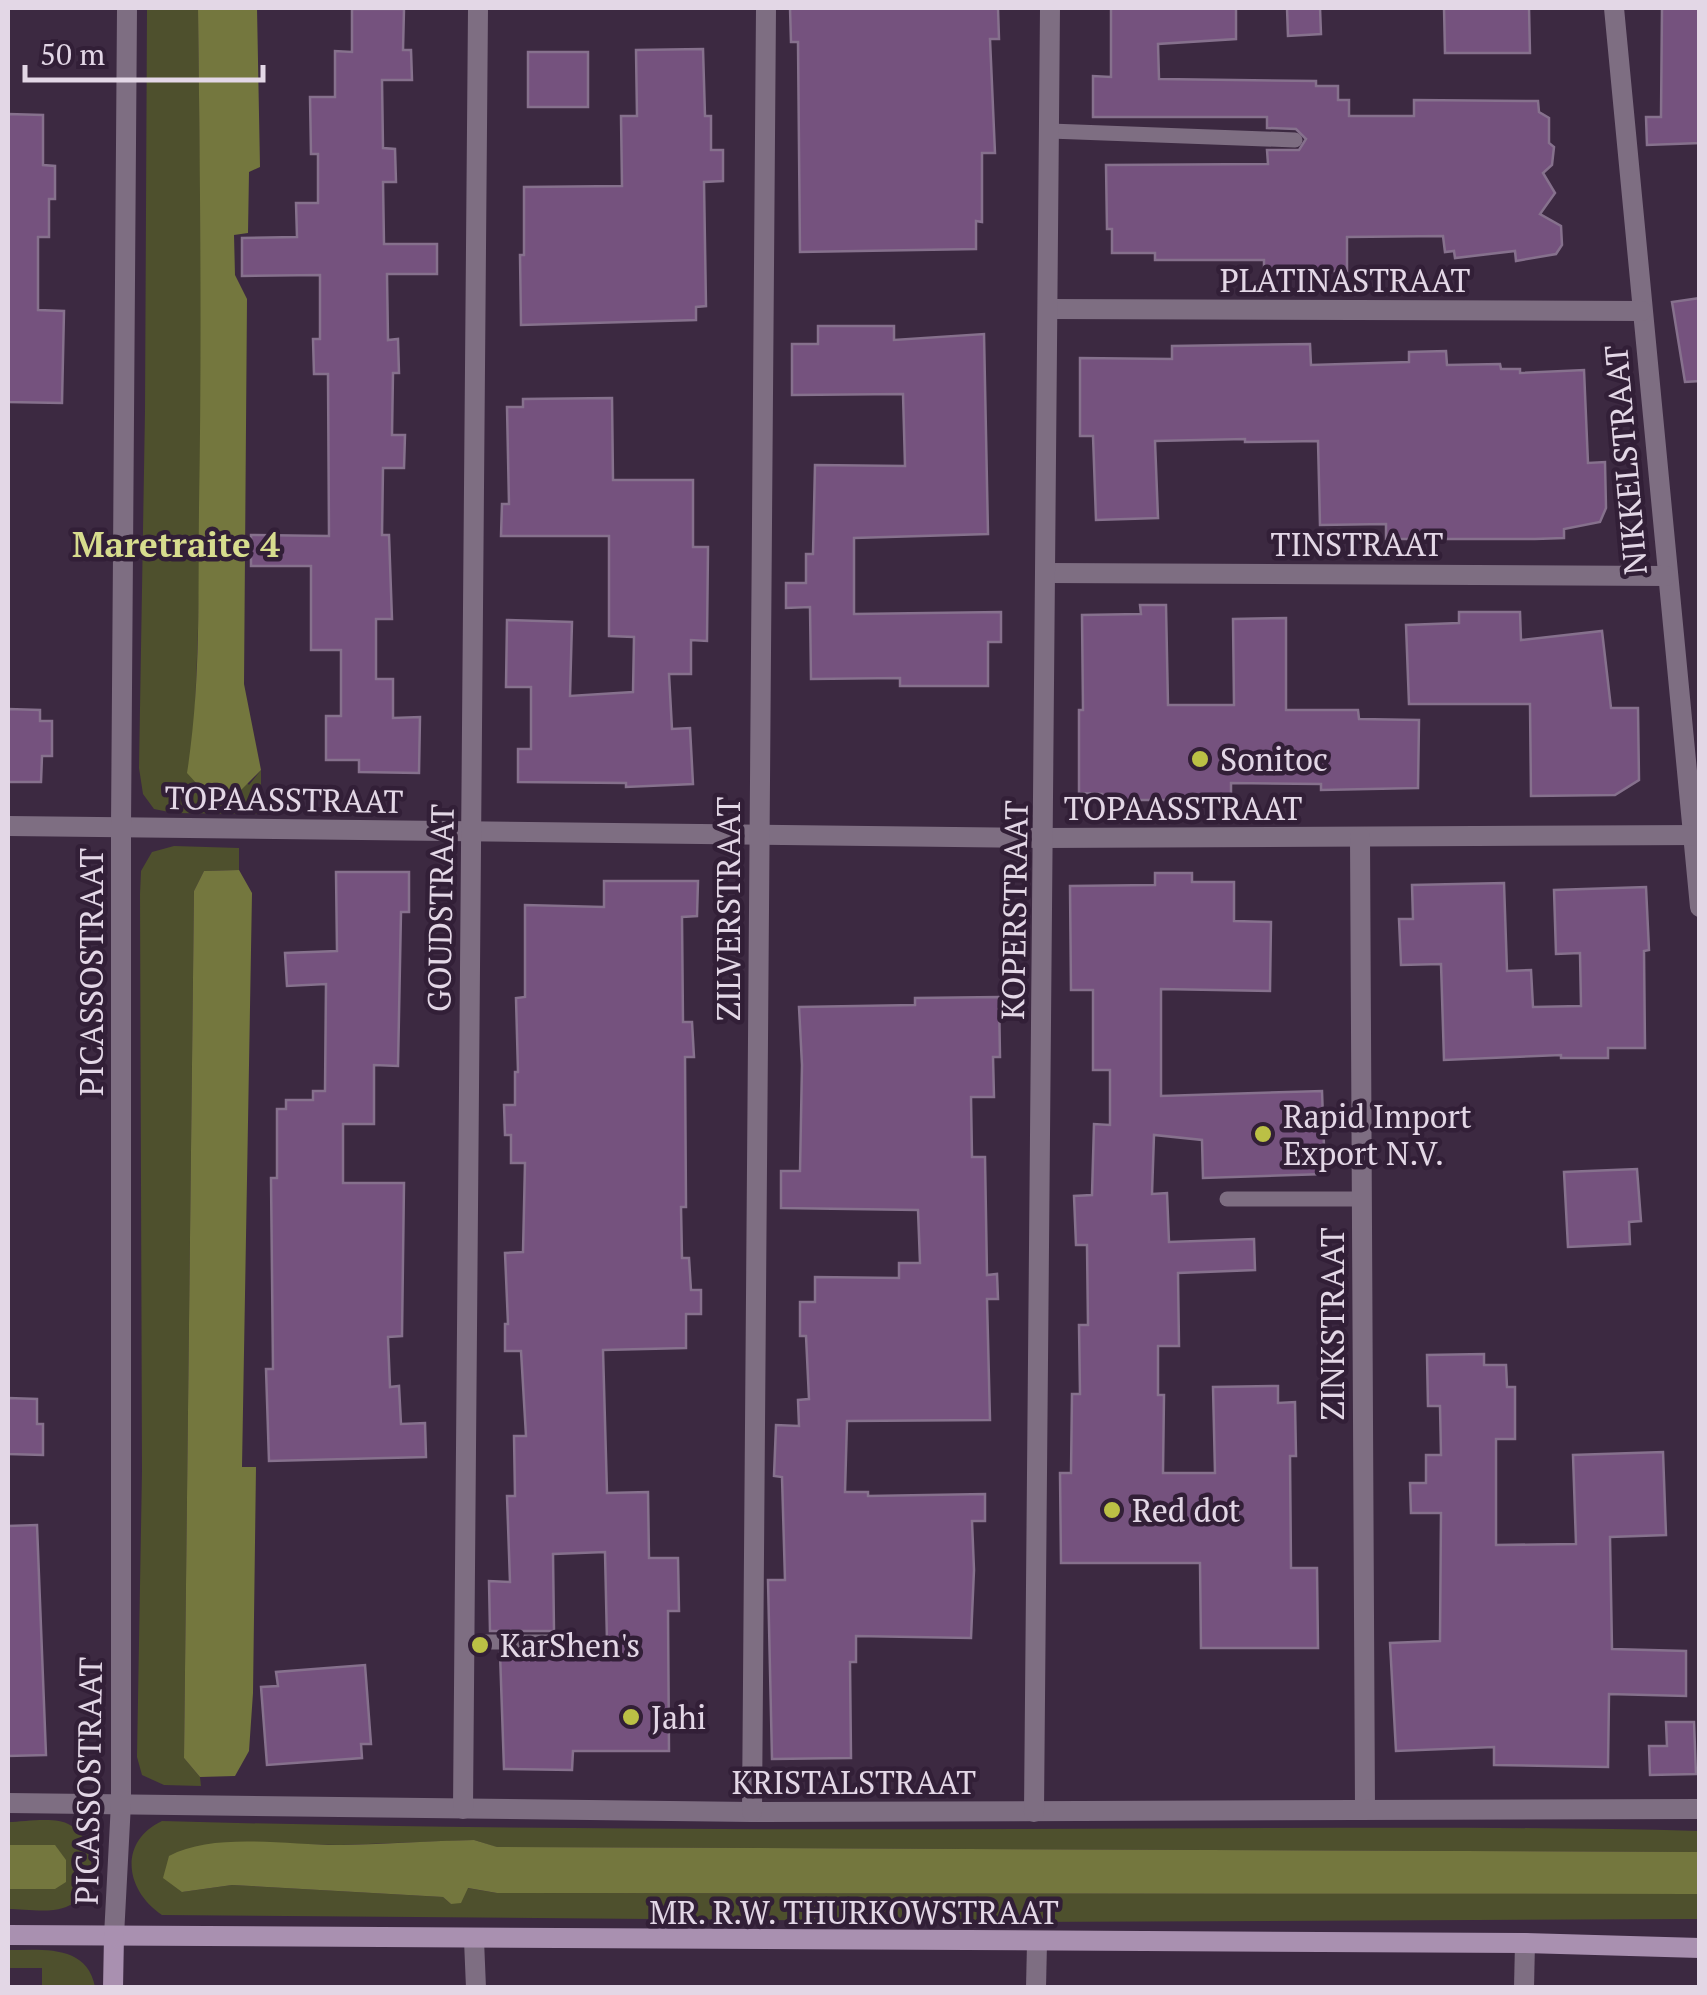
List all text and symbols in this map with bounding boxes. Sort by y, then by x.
scale bar [25,20,262,82]
text: 50 m [40,34,105,74]
street label: PLATINASTRAAT [1220,259,1470,301]
street label: NIKKELSTRAAT [1594,343,1656,577]
district label: Maretraite 4 [72,521,280,567]
street label: TINSTRAAT [1271,523,1444,565]
place label: Sonitoc [1220,738,1328,780]
marker: Sonitoc [1189,748,1211,770]
street label: TOPAASSTRAAT [164,776,404,822]
street label: TOPAASSTRAAT [1064,787,1302,829]
street label: ZILVERSTRAAT [707,797,749,1021]
street label: KOPERSTRAAT [991,800,1037,1020]
street label: GOUDSTRAAT [417,803,463,1012]
street label: PICASSOSTRAAT [70,848,112,1096]
place label: Rapid Import Export N.V. [1283,1095,1472,1174]
marker: Rapid Import Export N.V. [1252,1123,1274,1145]
street label: ZINKSTRAAT [1311,1227,1353,1421]
place label: Red dot [1132,1489,1241,1531]
marker: Red dot [1101,1499,1123,1521]
place label: KarShen's [500,1624,640,1666]
marker: KarShen's [469,1634,491,1656]
street label: PICASSOSTRAAT [65,1656,111,1905]
place label: Jahi [651,1696,707,1738]
marker: Jahi [620,1706,642,1728]
street label: KRISTALSTRAAT [732,1761,976,1803]
street label: MR. R.W. THURKOWSTRAAT [649,1891,1059,1933]

